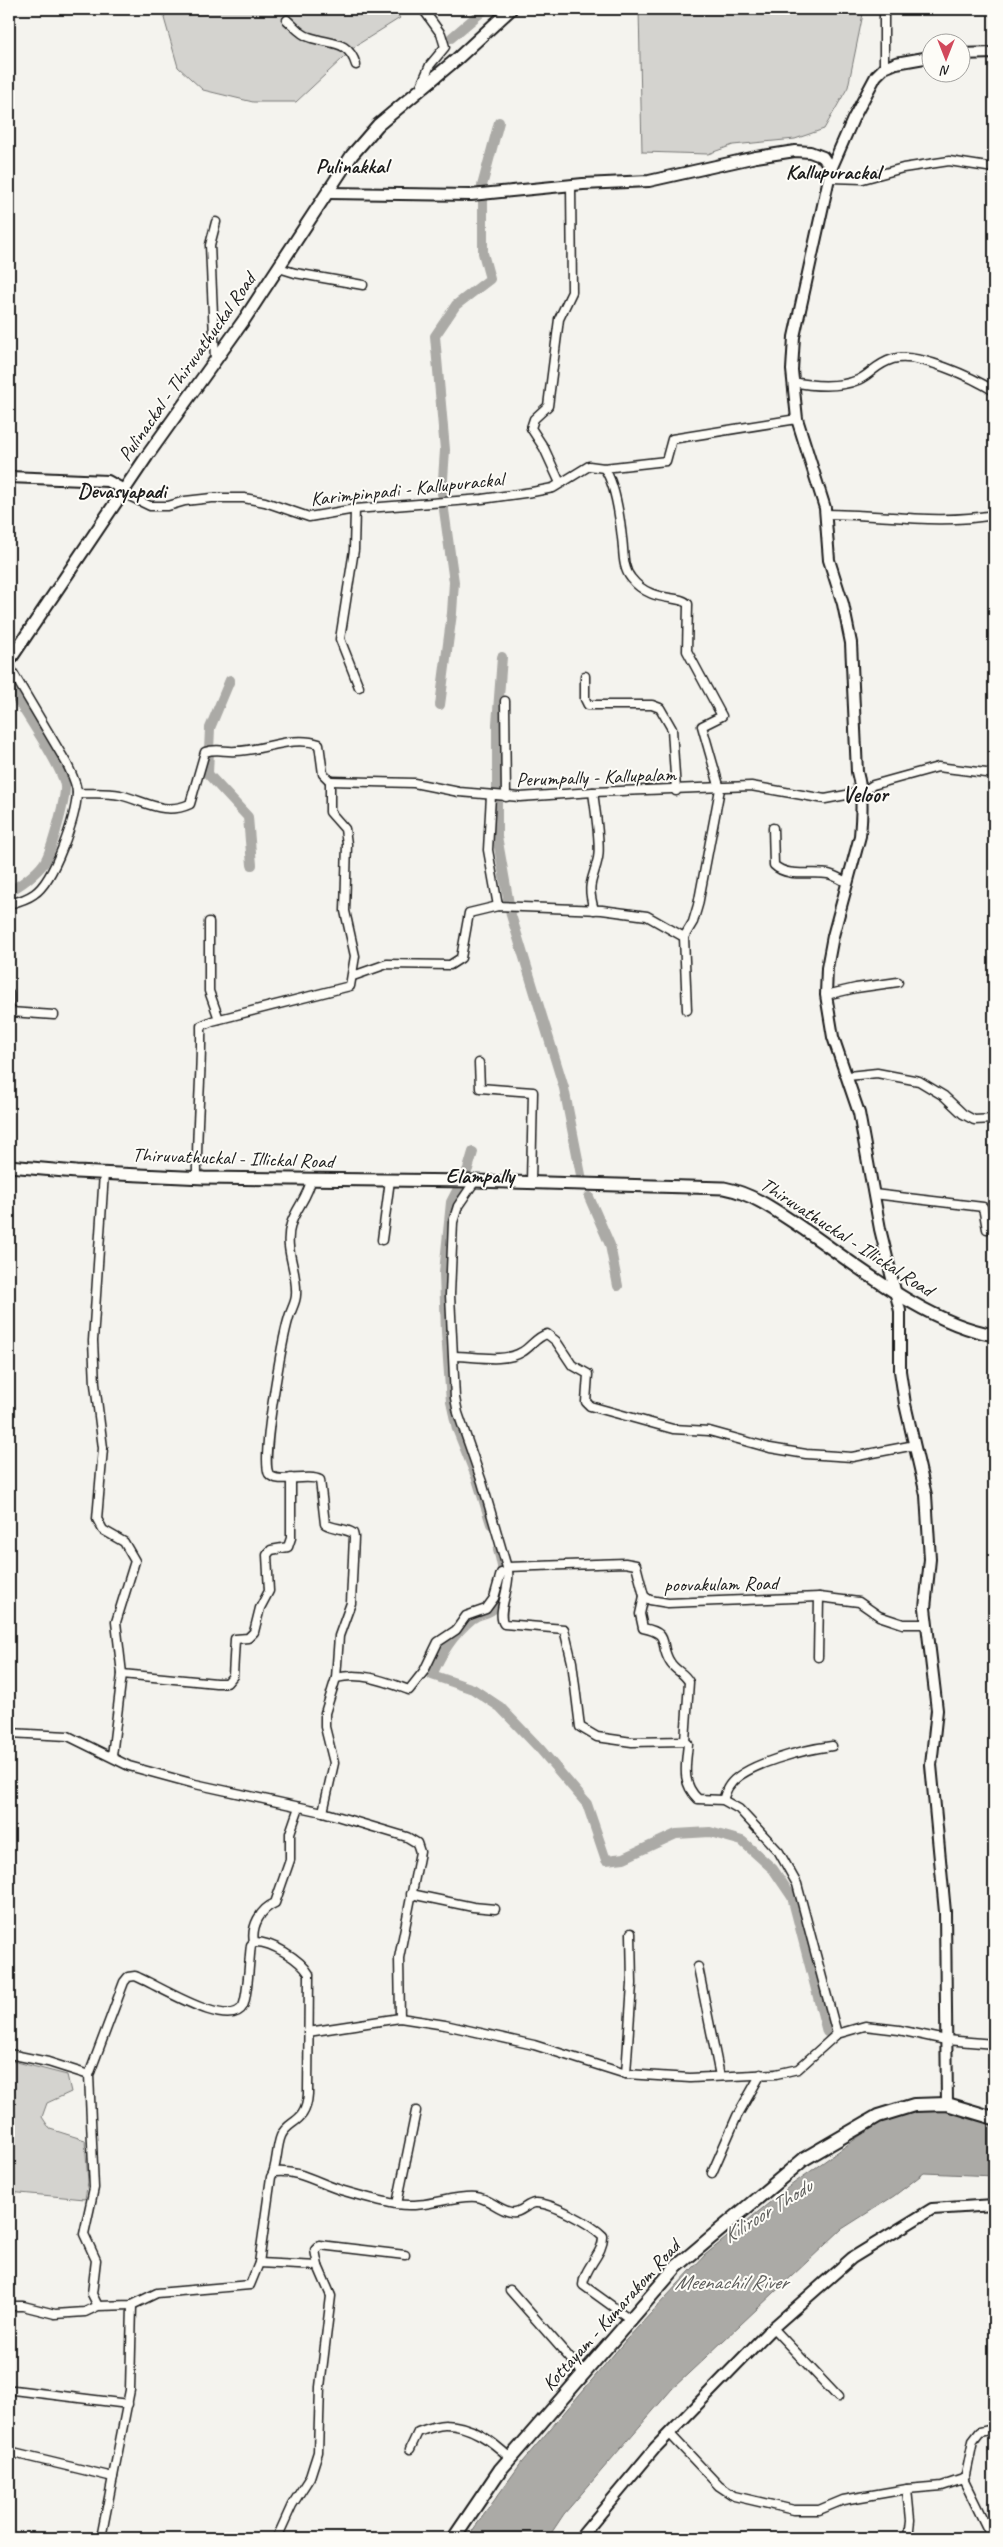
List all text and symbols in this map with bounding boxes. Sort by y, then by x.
north arrow [920,32,970,82]
text: N [939,62,950,79]
district label: Pulinakkal [316,153,392,179]
district label: Kallupurackal [786,159,885,185]
street label: Pulinackal - Thiruvathuckal Road [113,266,263,466]
street label: Karimpinpadi - Kallupurackal [309,466,508,512]
district label: Devasyapadi [78,478,169,504]
street label: Perumpally - Kallupalam [516,762,678,792]
district label: Veloor [842,781,890,809]
street label: Thiruvathuckal - Illickal Road [132,1142,337,1174]
district label: Elampally [446,1163,517,1189]
street label: Thiruvathuckal - Illickal Road [756,1172,941,1304]
street label: poovakulam Road [664,1570,781,1597]
water label: Kiliroor Thodu [718,2172,819,2249]
street label: Kottayam - Kumarakom Road [537,2232,687,2396]
water label: Meenachil River [675,2269,791,2295]

